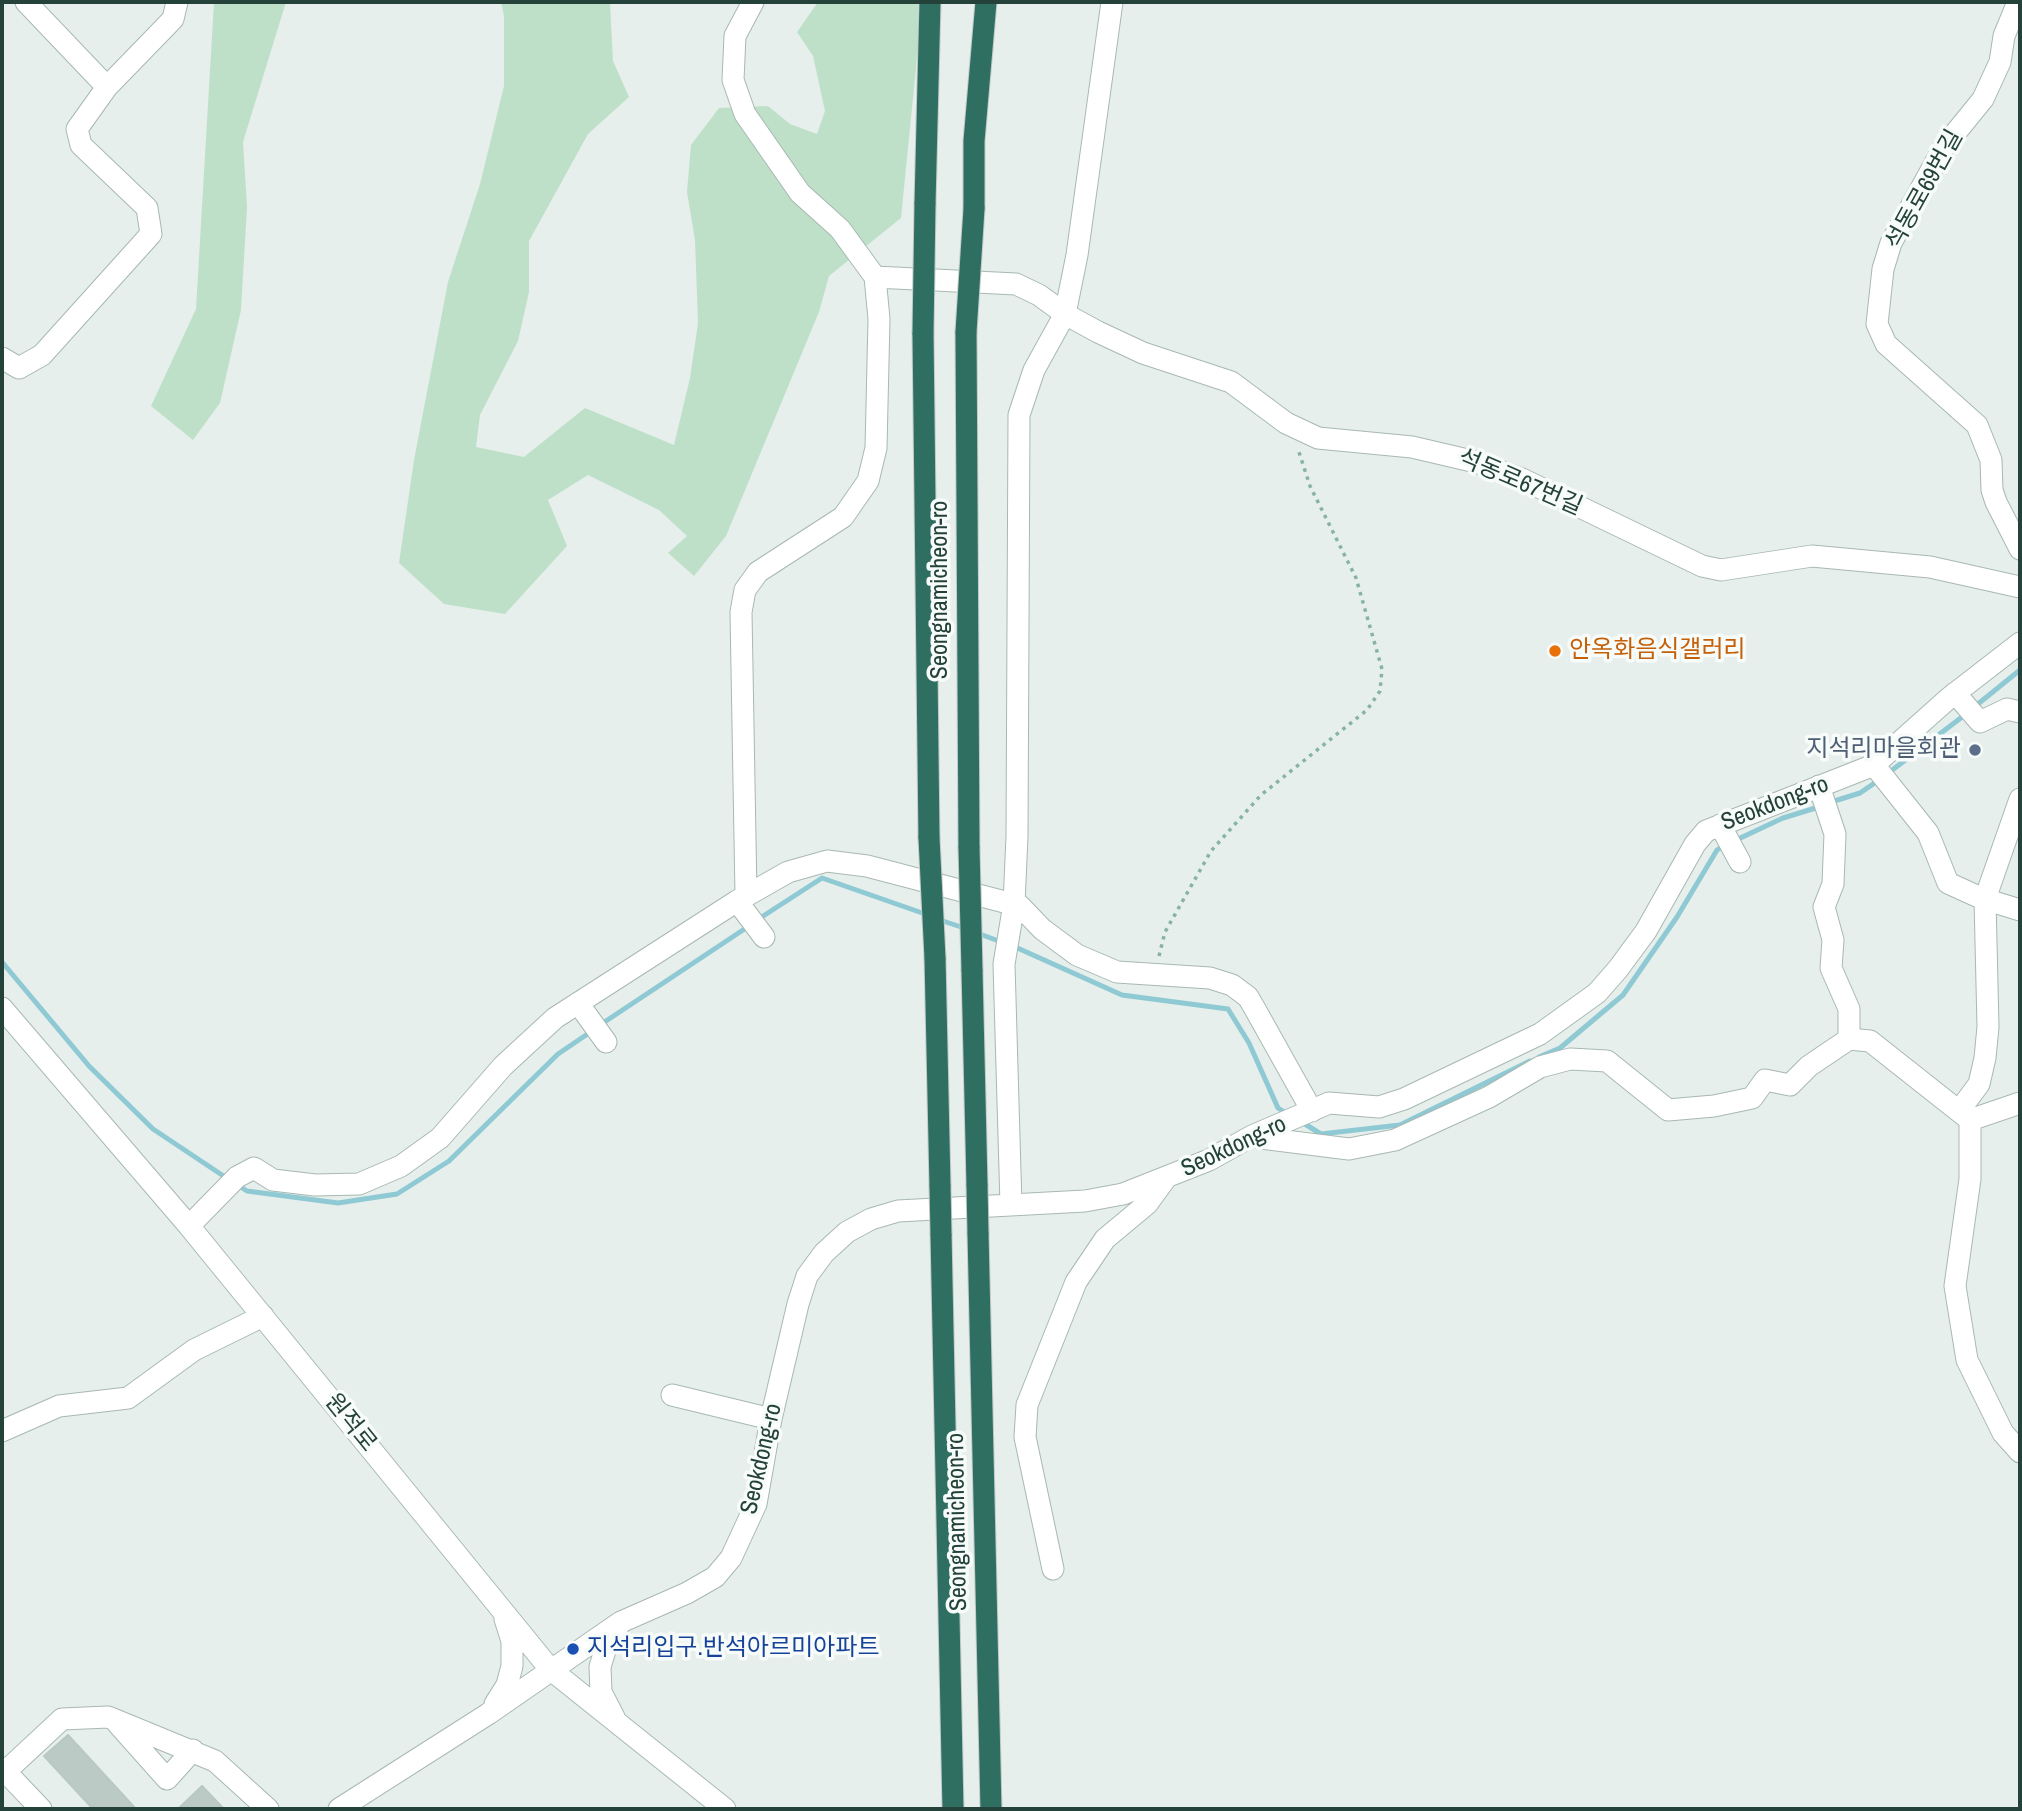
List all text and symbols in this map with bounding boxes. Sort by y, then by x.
street label: 석동로69번길 [1880,125,1970,255]
street label: 석동로67번길 [1453,444,1587,522]
street label: Seongnamicheon-ro [927,501,955,679]
place label: 안옥화음식갤러리 [1569,637,1746,665]
marker: 안옥화음식갤러리 [1547,643,1563,659]
place label: 지석리마을회관 [1806,736,1961,764]
marker: 지석리마을회관 [1967,742,1983,758]
street label: Seokdong-ro [1717,770,1833,838]
street label: Seokdong-ro [1177,1110,1291,1184]
street label: 원적로 [318,1388,382,1458]
street label: Seokdong-ro [735,1401,789,1517]
street label: Seongnamicheon-ro [942,1433,974,1611]
place label: 지석리입구.반석아르미아파트 [587,1635,880,1663]
marker: 지석리입구.반석아르미아파트 [565,1641,581,1657]

